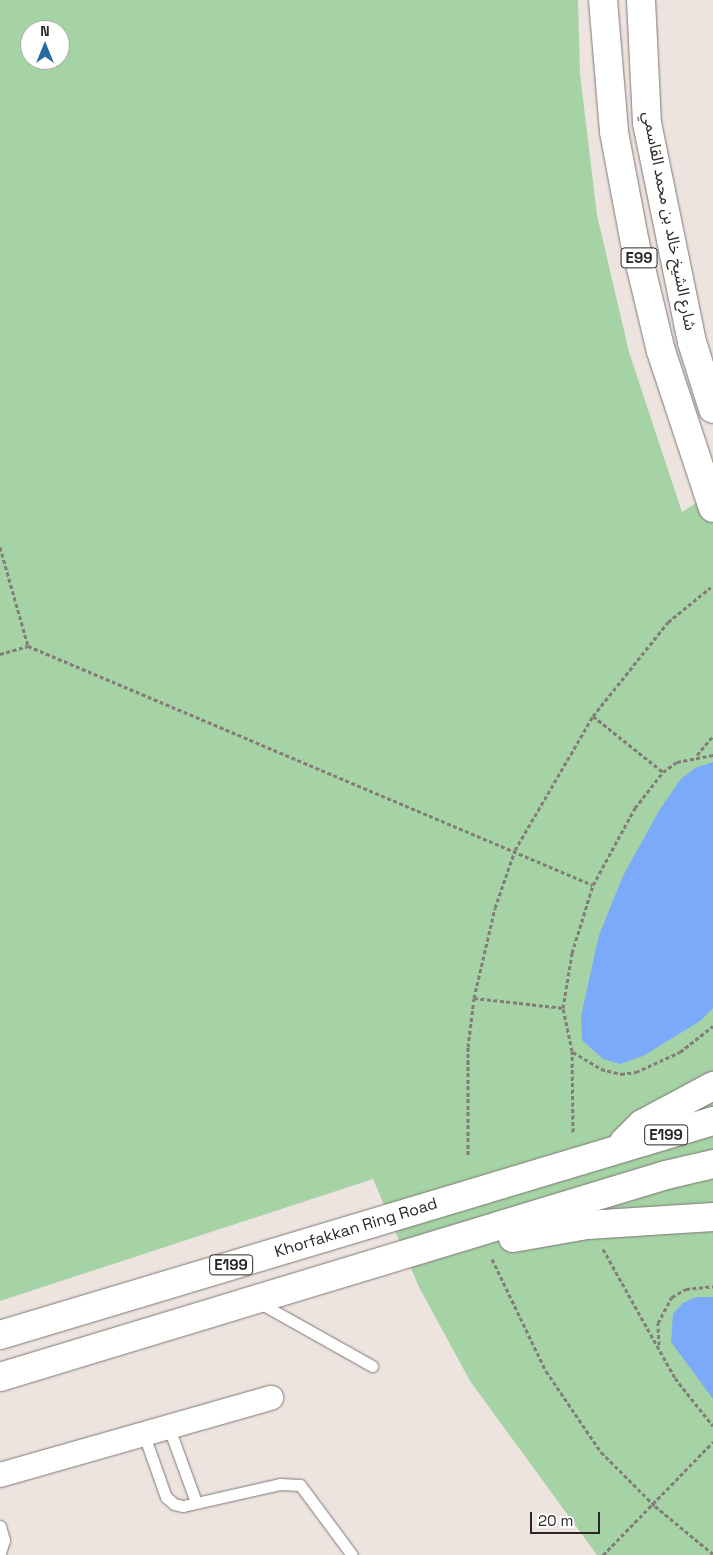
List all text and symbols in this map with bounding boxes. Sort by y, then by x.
north arrow [20,20,70,70]
text: N [40,22,50,40]
street label: شارع الشيخ خالد بن محمد القاسمي [638,110,700,332]
road number: E99 [620,246,658,270]
road number: E199 [644,1122,688,1148]
street label: Khorfakkan Ring Road [272,1194,440,1262]
road number: E199 [208,1252,254,1278]
scale bar [533,1502,603,1534]
text: 20 m [538,1511,573,1530]

